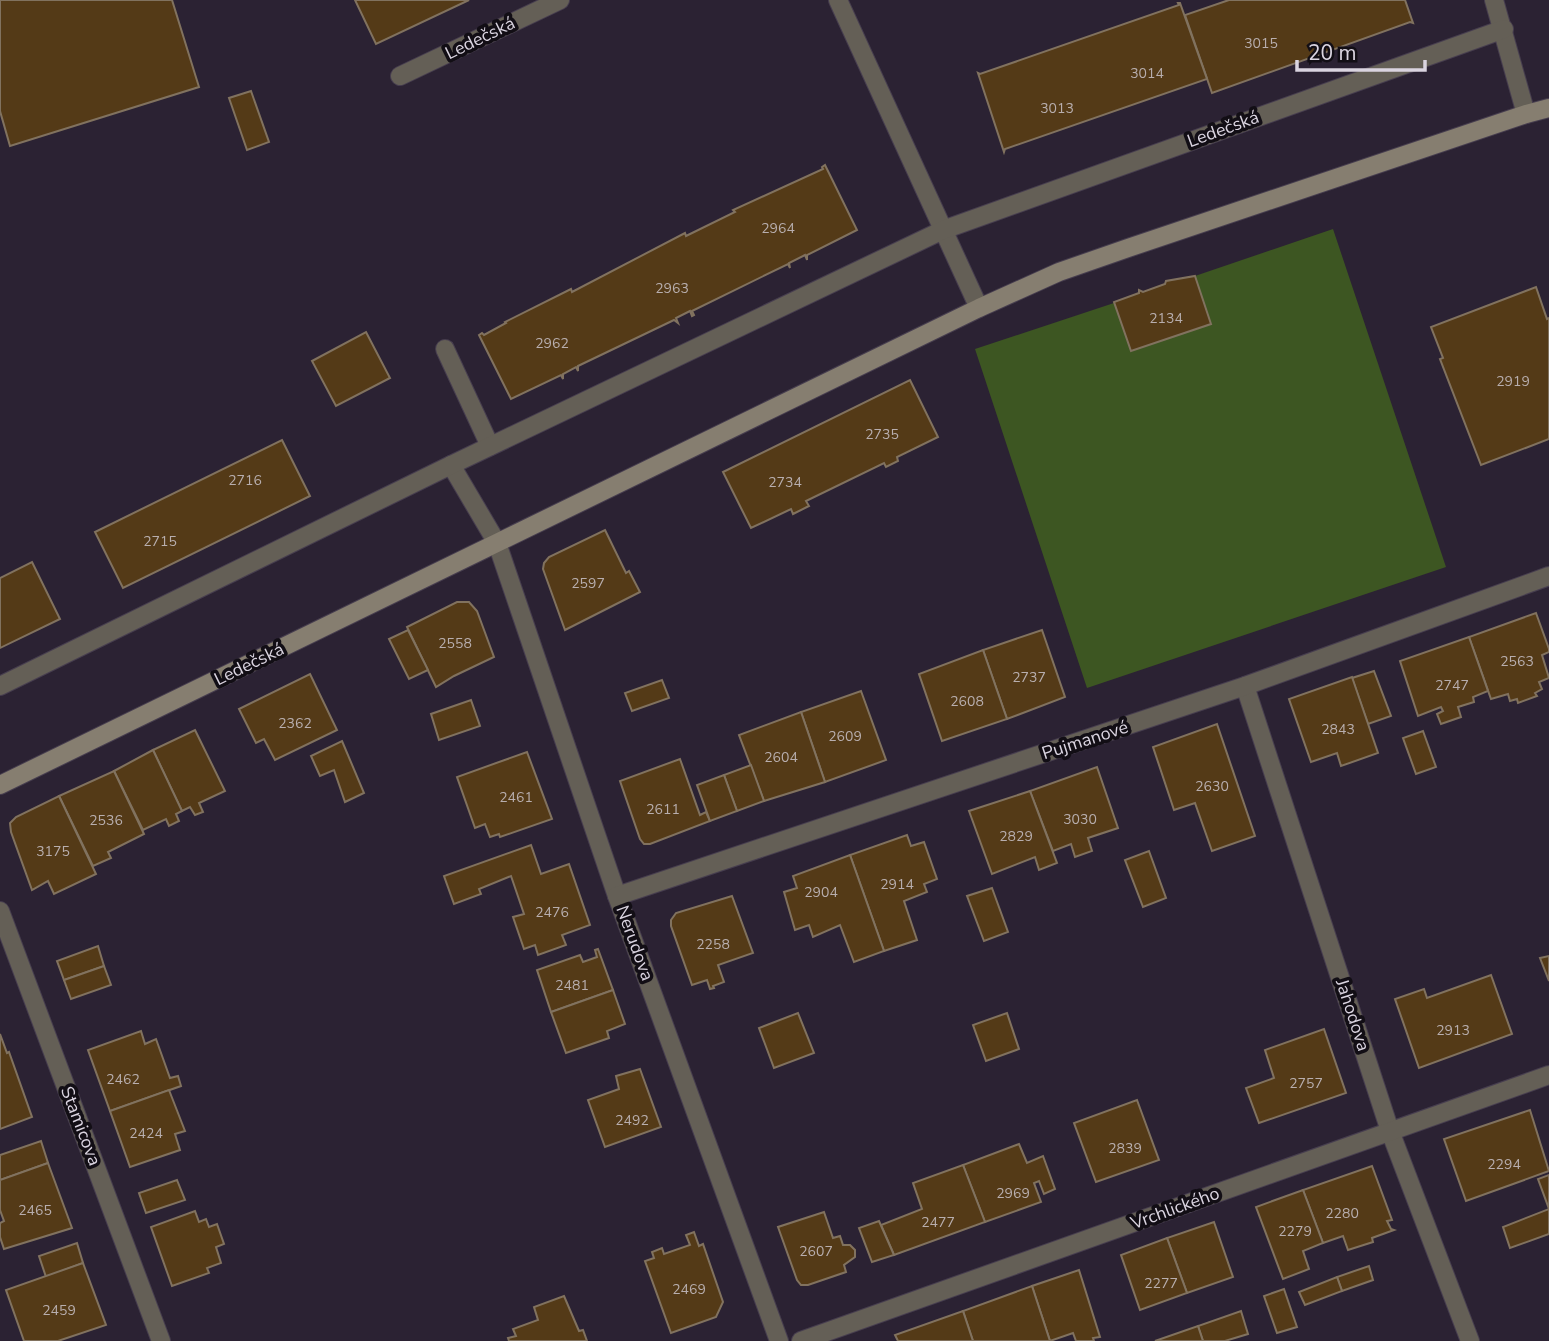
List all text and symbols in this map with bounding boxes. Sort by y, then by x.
street label: Ledečská [441,11,519,65]
scale bar [1297,28,1425,72]
house number: 3015 [1244,34,1278,53]
text: 20 m [1308,39,1357,67]
house number: 3014 [1130,64,1164,83]
house number: 3013 [1040,99,1074,118]
street label: Ledečská [1184,105,1262,153]
house number: 2964 [761,219,795,238]
house number: 2963 [655,279,689,298]
house number: 2134 [1149,309,1183,328]
house number: 2962 [535,334,569,353]
house number: 2919 [1496,372,1530,391]
house number: 2735 [865,425,899,444]
house number: 2716 [228,471,262,490]
house number: 2734 [768,473,802,492]
house number: 2715 [143,532,177,551]
house number: 2597 [571,574,605,593]
house number: 2558 [438,634,472,653]
street label: Ledečská [210,637,288,691]
house number: 2563 [1500,652,1534,671]
house number: 2737 [1012,668,1046,687]
house number: 2747 [1435,676,1469,695]
house number: 2608 [950,692,984,711]
house number: 2362 [278,714,312,733]
street label: Pujmanové [1039,715,1131,765]
house number: 2843 [1321,720,1355,739]
house number: 2609 [828,727,862,746]
house number: 2604 [764,748,798,767]
house number: 2630 [1195,777,1229,796]
house number: 2461 [499,788,533,807]
house number: 2611 [646,800,680,819]
house number: 3030 [1063,810,1097,829]
house number: 2536 [89,811,123,830]
house number: 2829 [999,827,1033,846]
house number: 3175 [36,842,70,861]
house number: 2914 [880,875,914,894]
house number: 2904 [804,883,838,902]
street label: Nerudova [610,902,660,984]
house number: 2476 [535,903,569,922]
house number: 2258 [696,935,730,954]
street label: Jahodova [1330,975,1376,1054]
house number: 2481 [555,976,589,995]
house number: 2913 [1436,1021,1470,1040]
house number: 2462 [106,1070,140,1089]
house number: 2757 [1289,1074,1323,1093]
street label: Stamicova [55,1083,107,1169]
house number: 2492 [615,1111,649,1130]
house number: 2424 [129,1124,163,1143]
house number: 2839 [1108,1139,1142,1158]
house number: 2294 [1487,1155,1521,1174]
street label: Vrchlického [1126,1181,1223,1235]
house number: 2969 [996,1184,1030,1203]
house number: 2465 [18,1201,52,1220]
house number: 2280 [1325,1204,1359,1223]
house number: 2477 [921,1213,955,1232]
house number: 2279 [1278,1222,1312,1241]
house number: 2607 [799,1242,833,1261]
house number: 2277 [1144,1274,1178,1293]
house number: 2469 [672,1280,706,1299]
house number: 2459 [42,1301,76,1320]

